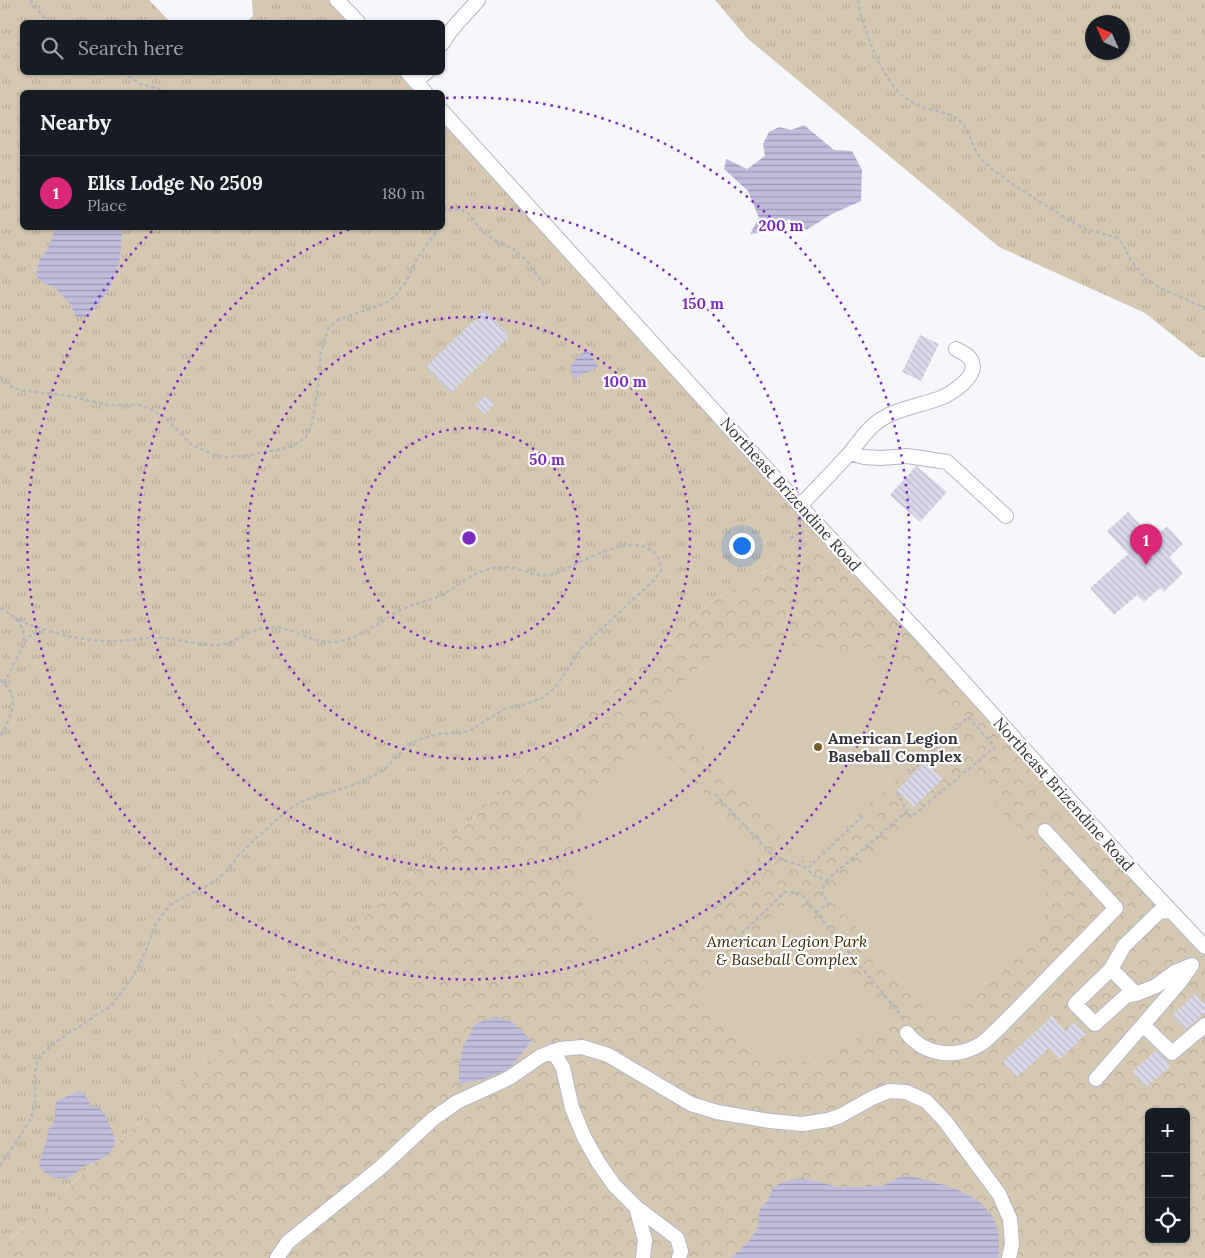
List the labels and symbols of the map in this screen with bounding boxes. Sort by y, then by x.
north arrow [1085,15,1130,60]
text: 200 m [759,216,804,235]
text: 150 m [682,294,724,313]
text: 100 m [604,372,647,391]
street label: Northeast Brizendine Road [717,413,866,575]
text: 50 m [529,450,565,469]
pin: 1 [1130,524,1162,565]
centre of rings [460,529,478,547]
your location [729,533,755,559]
street label: Northeast Brizendine Road [990,713,1139,875]
place label: American Legion Baseball Complex [828,728,962,766]
marker: American Legion Baseball Complex [812,741,824,753]
park label: American Legion Park & Baseball Complex [706,931,867,969]

